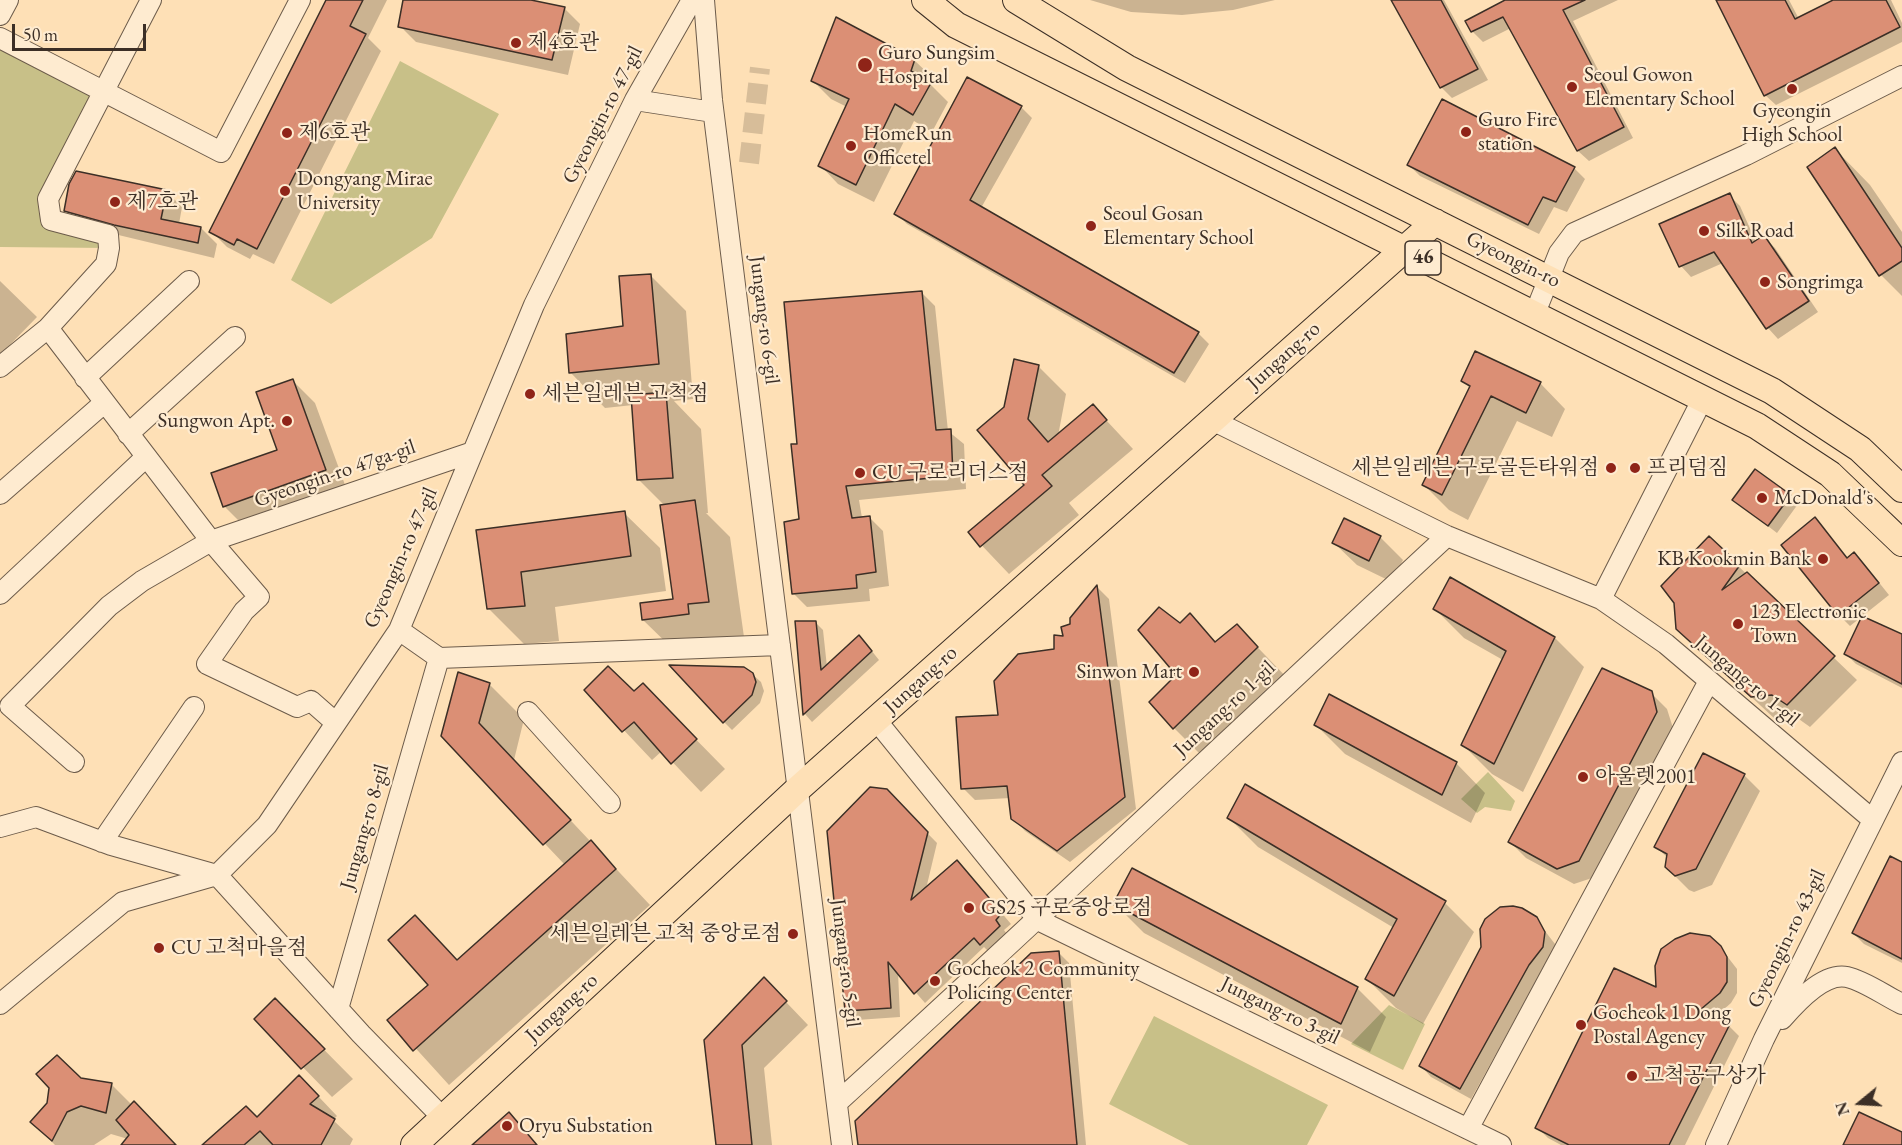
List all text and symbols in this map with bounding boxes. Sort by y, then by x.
scale bar [15,12,148,50]
text: 50 m [23,23,58,46]
place label: 제4호관 [528,30,599,56]
marker: 제4호관 [509,36,523,50]
place label: Guro Sungsim Hospital [878,40,995,90]
street label: Gyeongin-ro 47-gil [557,42,649,188]
marker: Guro Sungsim Hospital [856,56,874,74]
place label: Seoul Gowon Elementary School [1584,62,1735,112]
marker: Seoul Gowon Elementary School [1565,80,1579,94]
marker: Gyeongin High School [1785,82,1799,96]
place label: Gyeongin High School [1742,98,1842,148]
place label: Guro Fire station [1478,107,1557,157]
place label: 제6호관 [299,120,370,146]
place label: HomeRun Officetel [863,121,952,171]
marker: Guro Fire station [1459,125,1473,139]
marker: 제6호관 [280,126,294,140]
marker: HomeRun Officetel [844,139,858,153]
place label: Dongyang Mirae University [297,166,433,216]
marker: Dongyang Mirae University [278,184,292,198]
place label: 제7호관 [127,189,198,215]
marker: 제7호관 [108,195,122,209]
place label: Seoul Gosan Elementary School [1103,201,1254,251]
place label: Silk Road [1716,218,1794,244]
marker: Seoul Gosan Elementary School [1084,219,1098,233]
marker: Silk Road [1697,224,1711,238]
street label: Gyeongin-ro [1462,226,1564,294]
road number: 46 [1405,241,1441,275]
street label: Jungang-ro 6-gil [744,254,784,386]
place label: Songrimga [1777,269,1863,295]
marker: Songrimga [1758,275,1772,289]
street label: Jungang-ro [1242,316,1326,396]
place label: 세븐일레븐 고척점 [542,381,708,407]
marker: 세븐일레븐 고척점 [523,387,537,401]
place label: Sungwon Apt. [158,408,275,434]
marker: Sungwon Apt. [280,414,294,428]
street label: Gyeongin-ro 47ga-gil [251,435,419,513]
place label: 세븐일레븐 구로골든타워점 [1351,455,1599,481]
place label: 프리덤짐 [1647,455,1728,481]
place label: CU 구로리더스점 [872,460,1028,486]
marker: 세븐일레븐 구로골든타워점 [1604,461,1618,475]
marker: 프리덤짐 [1628,461,1642,475]
marker: CU 구로리더스점 [853,466,867,480]
street label: Gyeongin-ro 47-gil [359,484,443,632]
place label: McDonald's [1774,485,1873,511]
marker: McDonald's [1755,491,1769,505]
place label: KB Kookmin Bank [1657,546,1811,572]
marker: KB Kookmin Bank [1816,552,1830,566]
place label: 123 Electronic Town [1750,599,1867,649]
marker: 123 Electronic Town [1731,617,1745,631]
street label: Jungang-ro 1-gil [1689,630,1805,732]
street label: Jungang-ro [879,640,963,720]
street label: Jungang-ro 1-gil [1169,656,1281,762]
place label: Sinwon Mart [1076,659,1182,685]
marker: Sinwon Mart [1187,665,1201,679]
street label: Jungang-ro 8-gil [335,761,395,893]
place label: 아울렛2001 [1595,764,1696,790]
marker: 아울렛2001 [1576,770,1590,784]
street label: Gyeongin-ro 43-gil [1742,865,1832,1013]
place label: GS25 구로중앙로점 [981,895,1152,921]
street label: Jungang-ro 5-gil [825,897,865,1029]
marker: GS25 구로중앙로점 [962,901,976,915]
place label: 세븐일레븐 고척 중앙로점 [549,921,781,947]
marker: 세븐일레븐 고척 중앙로점 [786,927,800,941]
place label: CU 고척마을점 [171,935,307,961]
marker: CU 고척마을점 [152,941,166,955]
place label: Gocheok 2 Community Policing Center [947,956,1140,1006]
street label: Jungang-ro [520,968,604,1048]
street label: Jungang-ro 3-gil [1216,971,1344,1051]
marker: Gocheok 2 Community Policing Center [928,974,942,988]
place label: Gocheok 1 Dong Postal Agency [1593,1000,1731,1050]
marker: Gocheok 1 Dong Postal Agency [1574,1018,1588,1032]
place label: 고척공구상가 [1644,1063,1766,1089]
marker: 고척공구상가 [1625,1069,1639,1083]
north arrow [1830,1073,1890,1133]
text: N [1830,1099,1854,1118]
place label: Oryu Substation [519,1113,653,1139]
marker: Oryu Substation [500,1119,514,1133]

